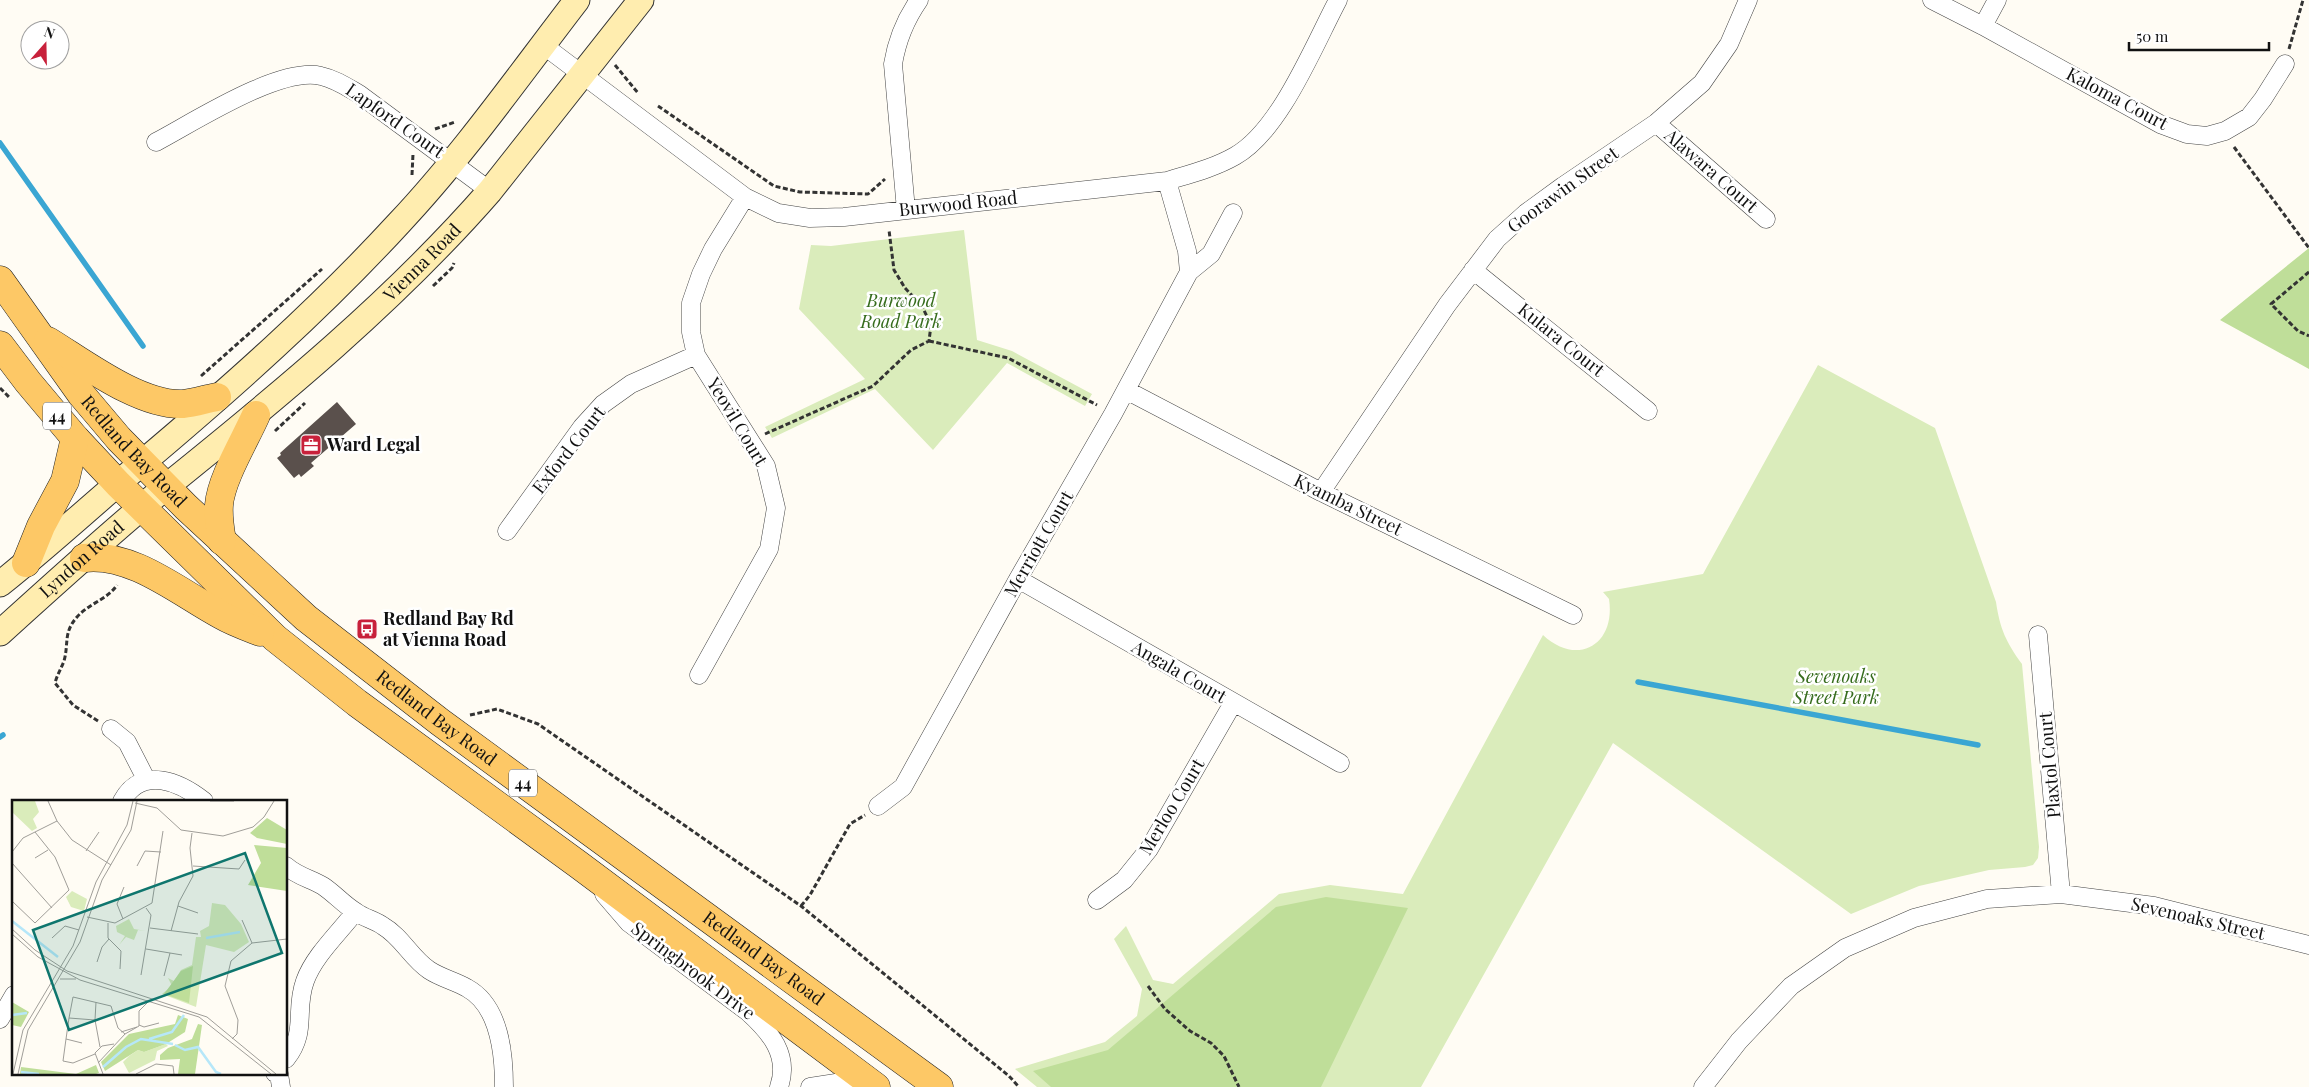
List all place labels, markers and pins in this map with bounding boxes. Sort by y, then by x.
place label: Ward Legal [326,432,421,456]
office icon: Ward Legal [299,433,323,457]
place label: Redland Bay Rd at Vienna Road [383,606,514,651]
bus stop icon: Redland Bay Rd at Vienna Road [355,617,379,641]

